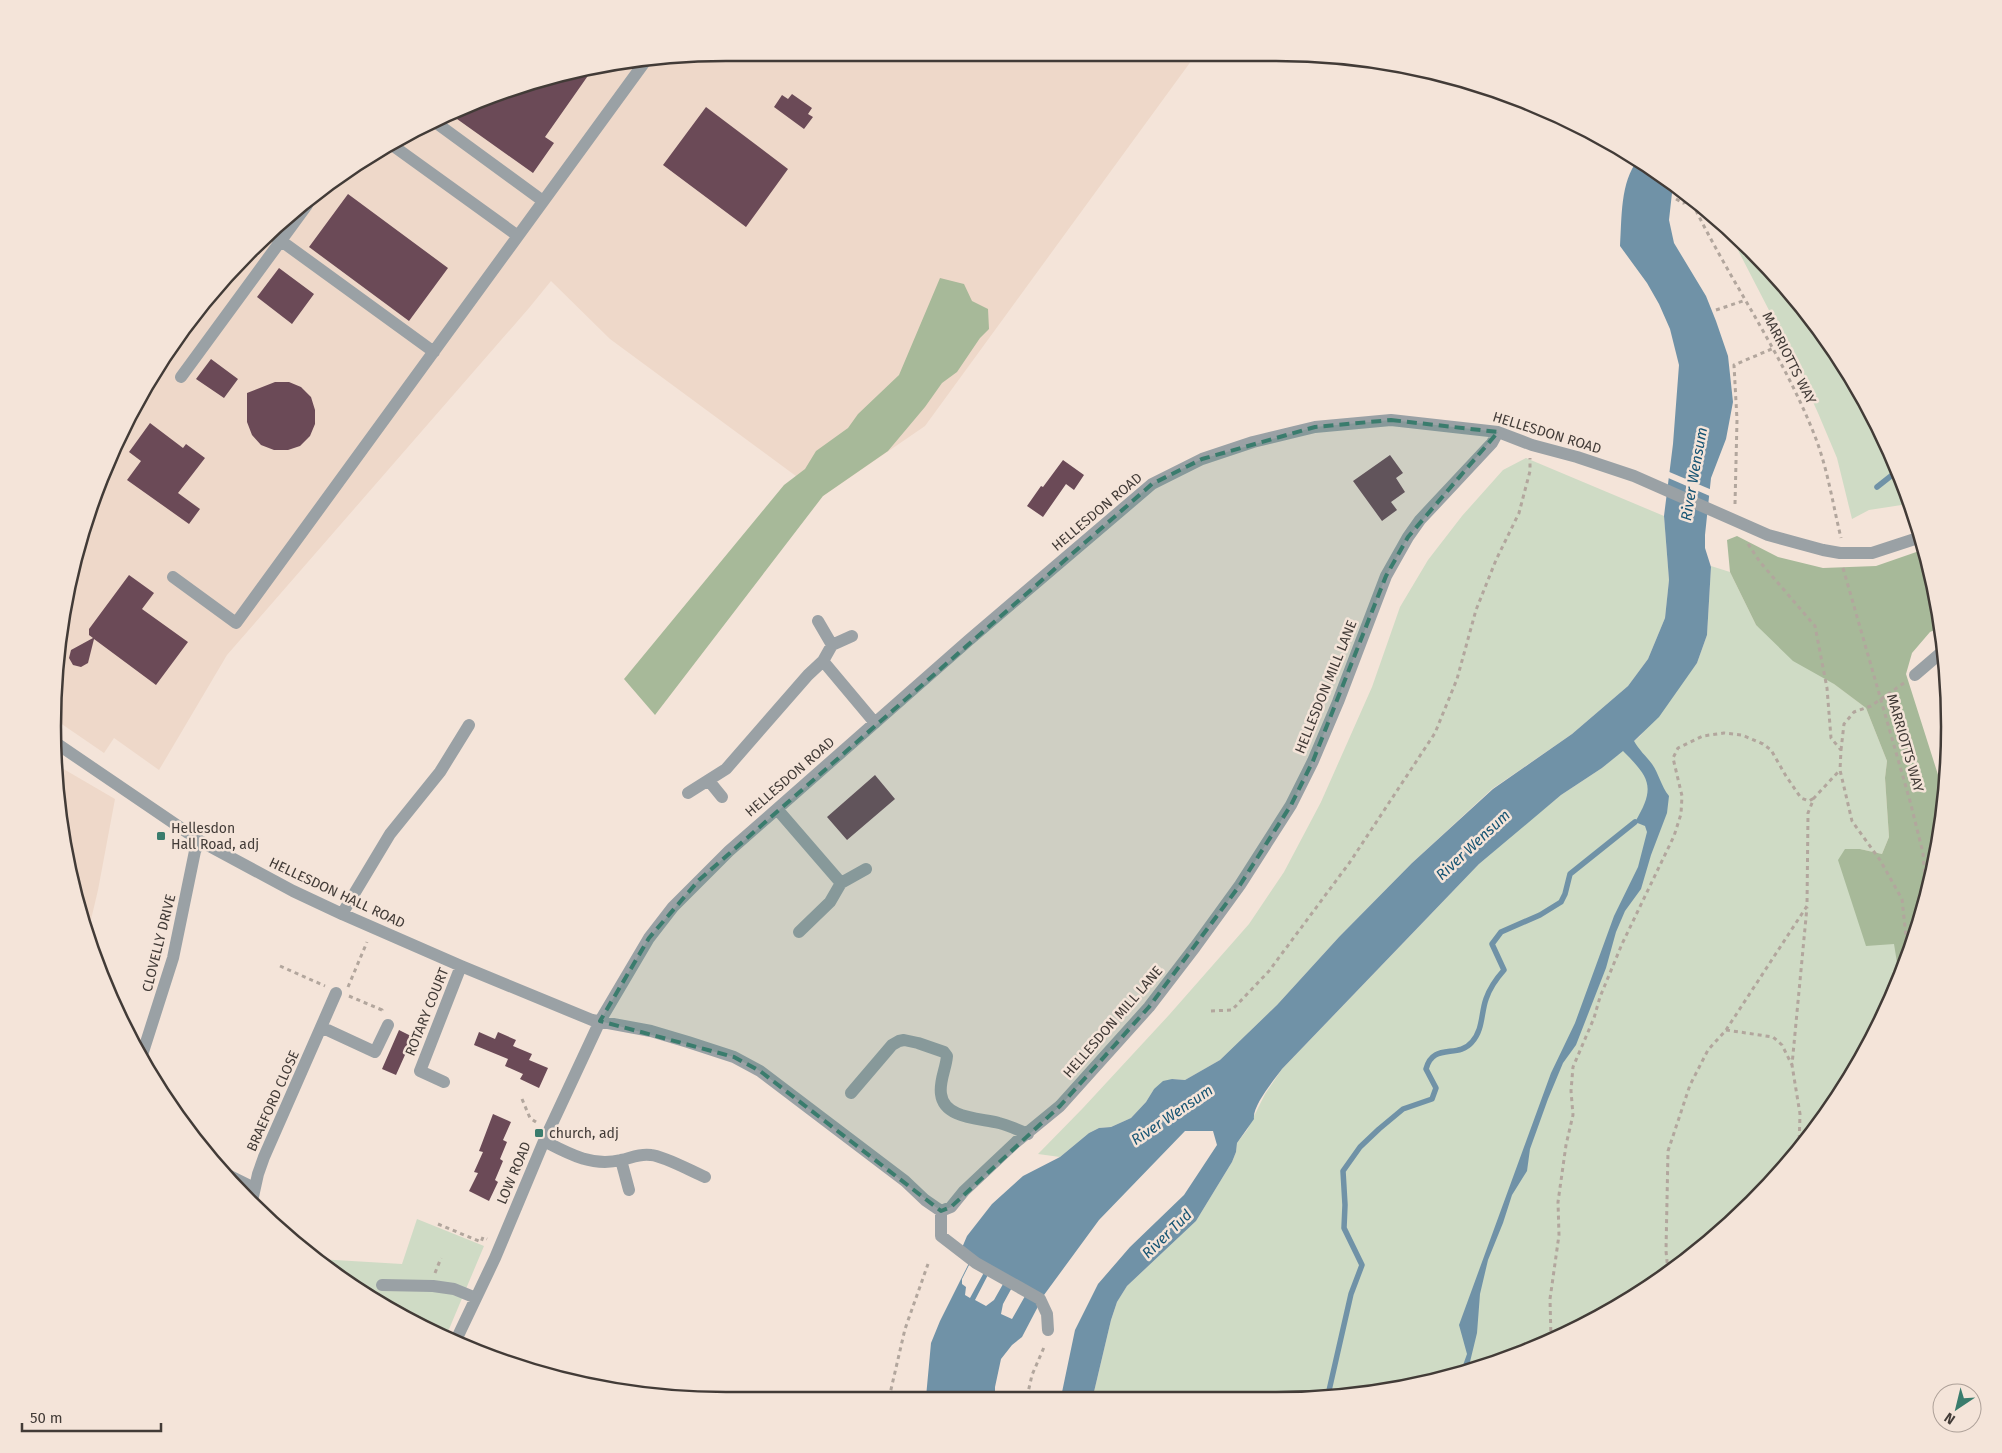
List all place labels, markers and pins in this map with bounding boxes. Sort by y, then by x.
place label: Hellesdon Hall Road, adj [171,820,259,853]
marker: Hellesdon Hall Road, adj [155,830,167,842]
place label: church, adj [549,1125,619,1142]
marker: church, adj [533,1127,545,1139]

